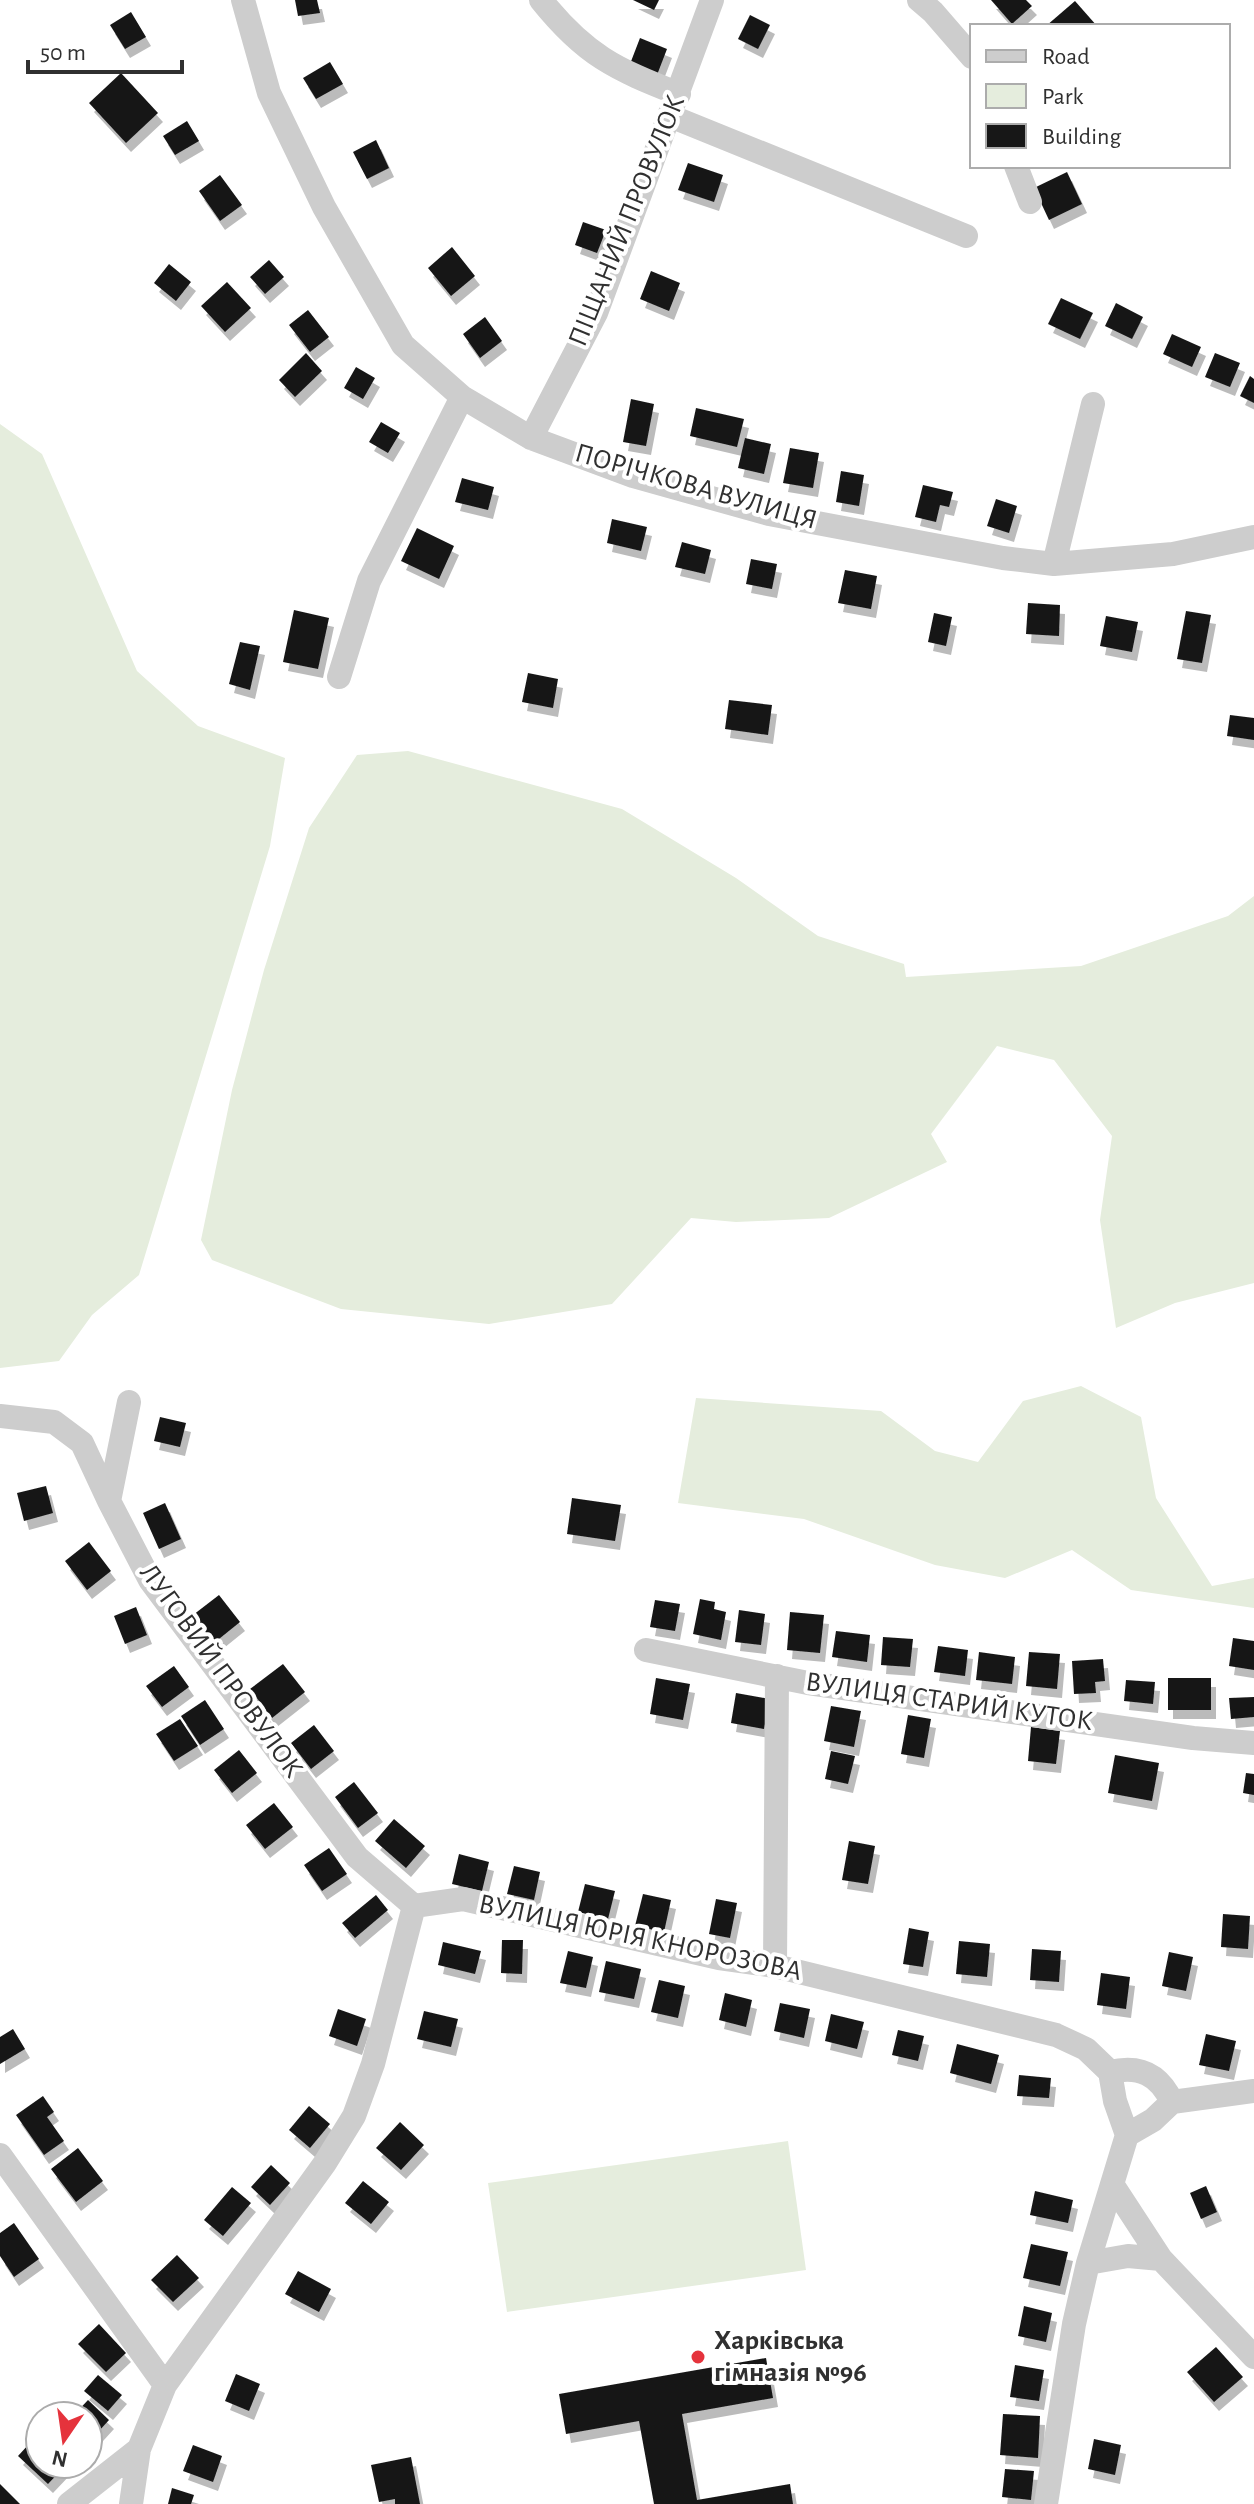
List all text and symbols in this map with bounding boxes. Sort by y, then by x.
scale bar [28,24,182,74]
legend [970,24,1230,168]
text: 50 m [40,41,86,65]
text: Road [1042,45,1090,69]
text: Park [1042,85,1083,109]
street label: ПІЩАНИЙ ПРОВУЛОК [563,91,690,351]
text: Building [1042,125,1121,149]
street label: ПОРІЧКОВА ВУЛИЦЯ [572,439,820,535]
street label: ЛУГОВИЙ ПРОВУЛОК [134,1558,309,1783]
street label: ВУЛИЦЯ СТАРИЙ КУТОК [804,1667,1094,1736]
street label: ВУЛИЦЯ ЮРІЯ КНОРОЗОВА [476,1890,804,1986]
place label: Харківська гімназія №96 [714,2327,867,2387]
marker: Харківська гімназія №96 [689,2348,707,2366]
north arrow [24,2400,104,2480]
text: N [50,2446,70,2471]

